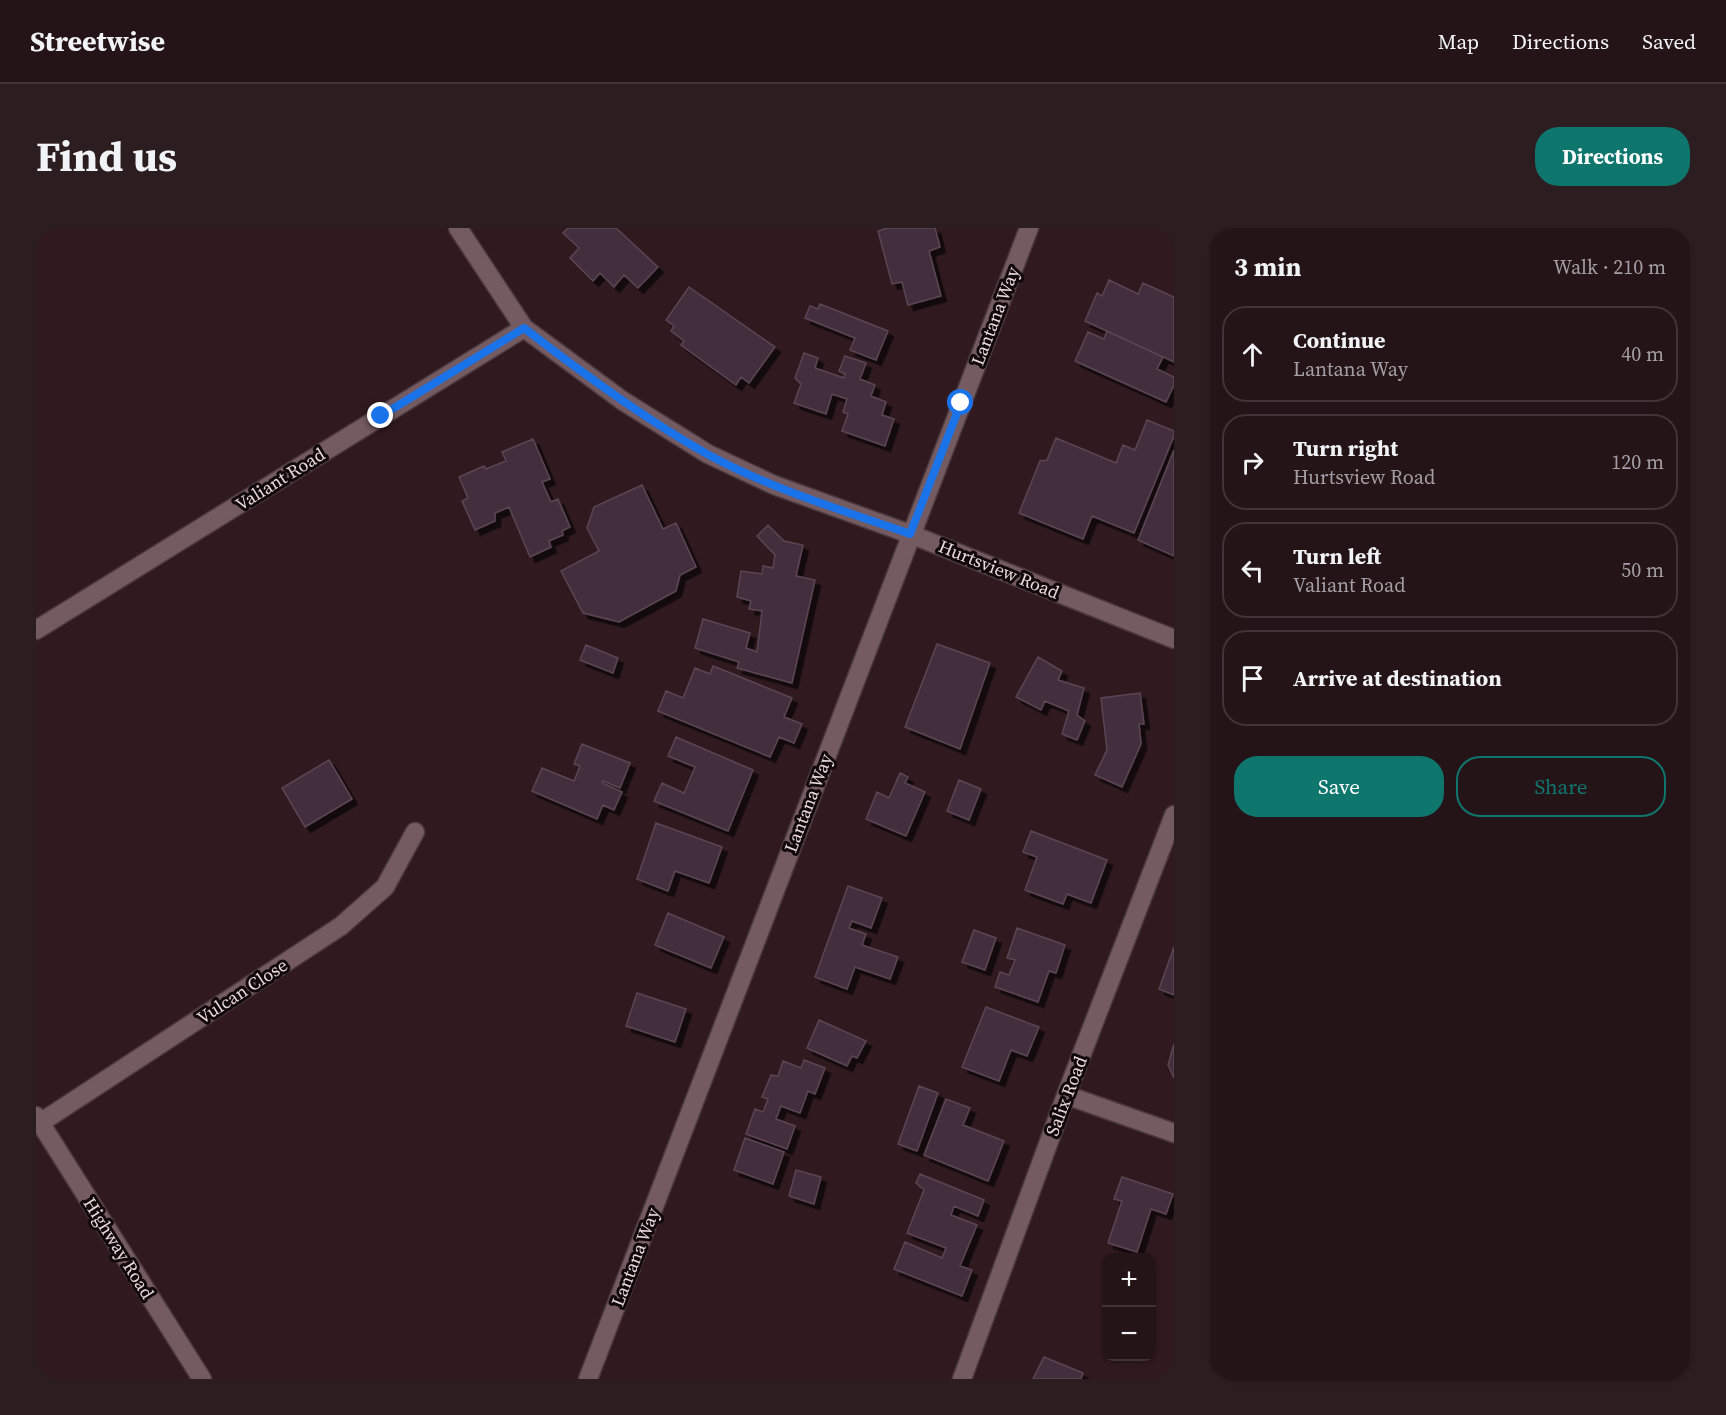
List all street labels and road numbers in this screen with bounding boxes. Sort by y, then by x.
street label: Lantana Way [965,262,1025,369]
street label: Valiant Road [230,442,330,516]
street label: Hurtsview Road [935,533,1063,605]
street label: Lantana Way [778,749,838,856]
street label: Vulcan Close [192,952,292,1030]
street label: Salix Road [1039,1053,1093,1139]
street label: Highway Road [78,1192,160,1304]
street label: Lantana Way [605,1203,665,1310]

